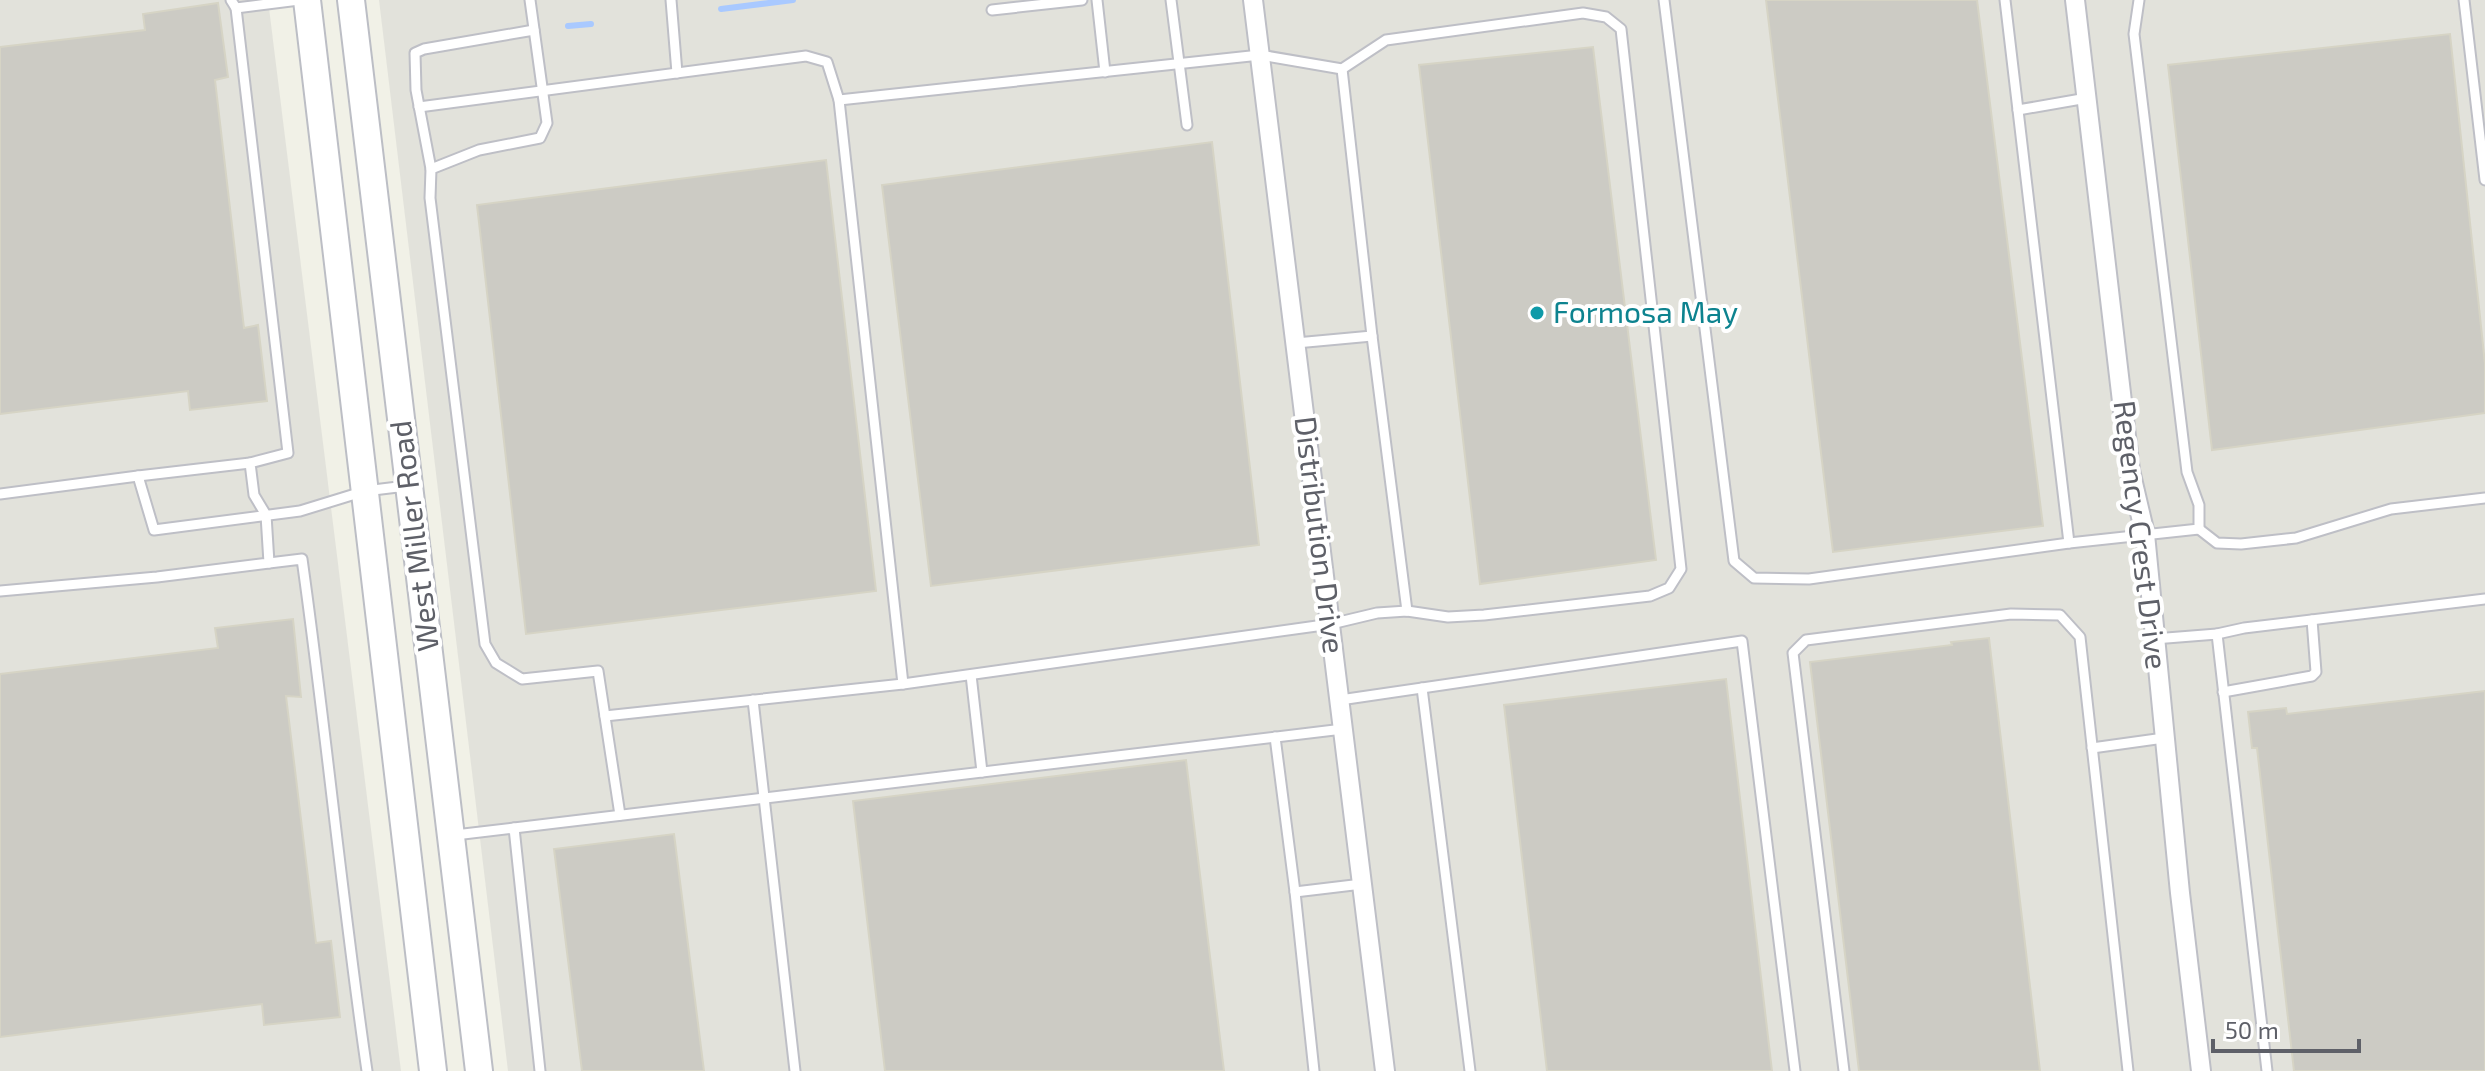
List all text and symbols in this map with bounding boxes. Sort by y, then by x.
place label: Formosa May [1553,293,1738,329]
marker: Formosa May [1528,304,1546,322]
street label: Regency Crest Drive [2108,398,2176,671]
street label: Distribution Drive [1289,414,1353,656]
street label: West Miller Road [381,419,445,654]
scale bar [2213,1003,2359,1053]
text: 50 m [2225,1015,2279,1044]

